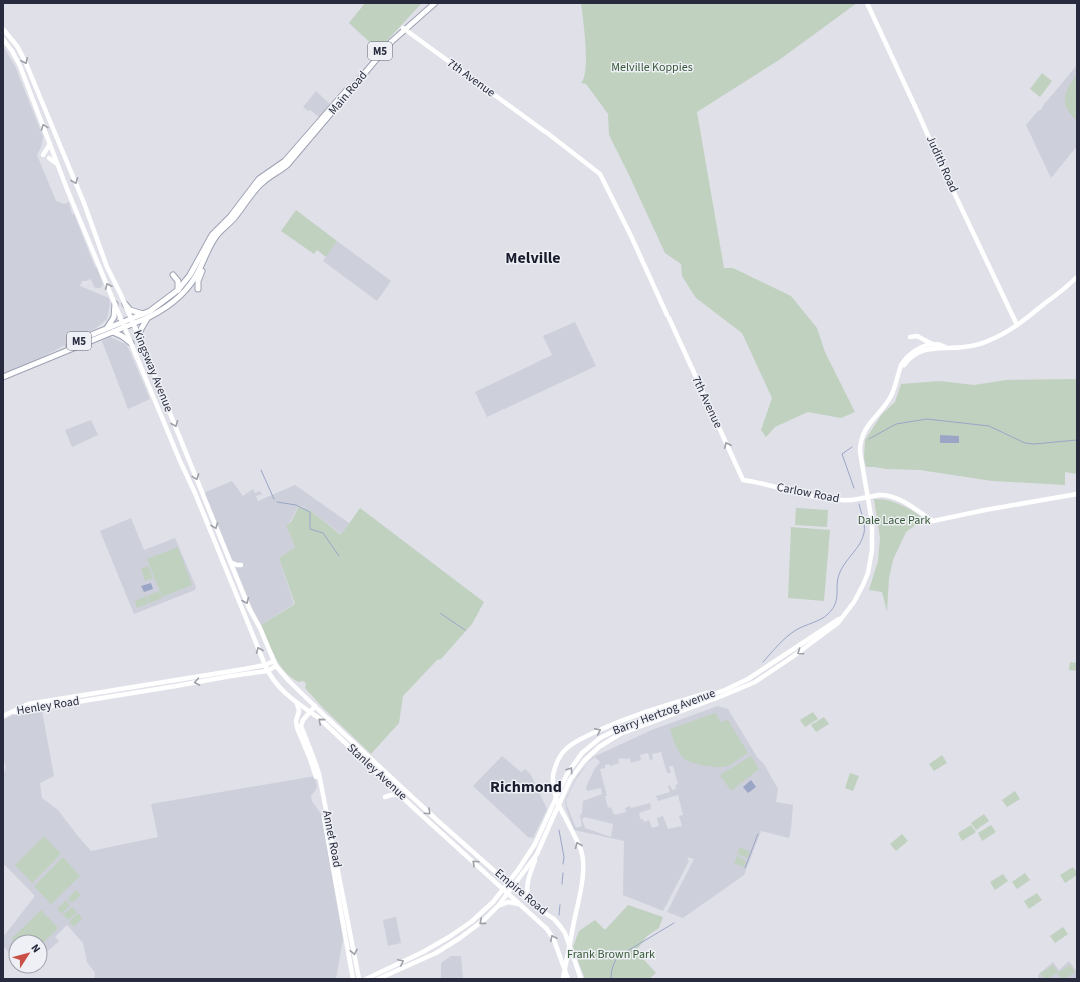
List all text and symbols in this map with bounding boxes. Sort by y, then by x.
road number: M5 [368,42,392,60]
street label: 7th Avenue [443,55,499,101]
one-way arrow [20,57,28,64]
park label: Melville Koppies [611,59,693,76]
street label: Main Road [325,67,371,119]
one-way arrow [40,123,48,130]
street label: Judith Road [922,133,962,195]
one-way arrow [70,177,78,184]
district label: Melville [505,247,561,269]
one-way arrow [105,283,113,291]
street label: Kingsway Avenue [129,327,177,415]
road number: M5 [67,332,91,350]
street label: 7th Avenue [687,373,727,431]
one-way arrow [170,421,178,428]
one-way arrow [723,441,731,448]
one-way arrow [191,474,199,481]
street label: Carlow Road [775,479,841,507]
park label: Dale Lace Park [858,512,930,529]
one-way arrow [210,522,218,529]
one-way arrow [241,598,249,605]
one-way arrow [255,647,263,654]
one-way arrow [797,647,804,655]
one-way arrow [194,677,201,686]
street label: Barry Hertzog Avenue [610,685,718,739]
street label: Henley Road [15,693,81,719]
one-way arrow [318,718,326,725]
one-way arrow [594,728,601,736]
street label: Stanley Avenue [343,740,411,804]
one-way arrow [565,767,572,774]
district label: Richmond [490,776,562,798]
one-way arrow [423,807,431,815]
street label: Annet Road [318,809,346,869]
one-way arrow [575,842,583,849]
one-way arrow [472,860,480,867]
street label: Empire Road [491,865,551,919]
one-way arrow [479,917,486,924]
north arrow [8,934,48,974]
one-way arrow [550,935,558,942]
text: N [27,941,44,956]
park label: Frank Brown Park [567,946,655,963]
one-way arrow [349,948,357,955]
one-way arrow [396,959,404,967]

